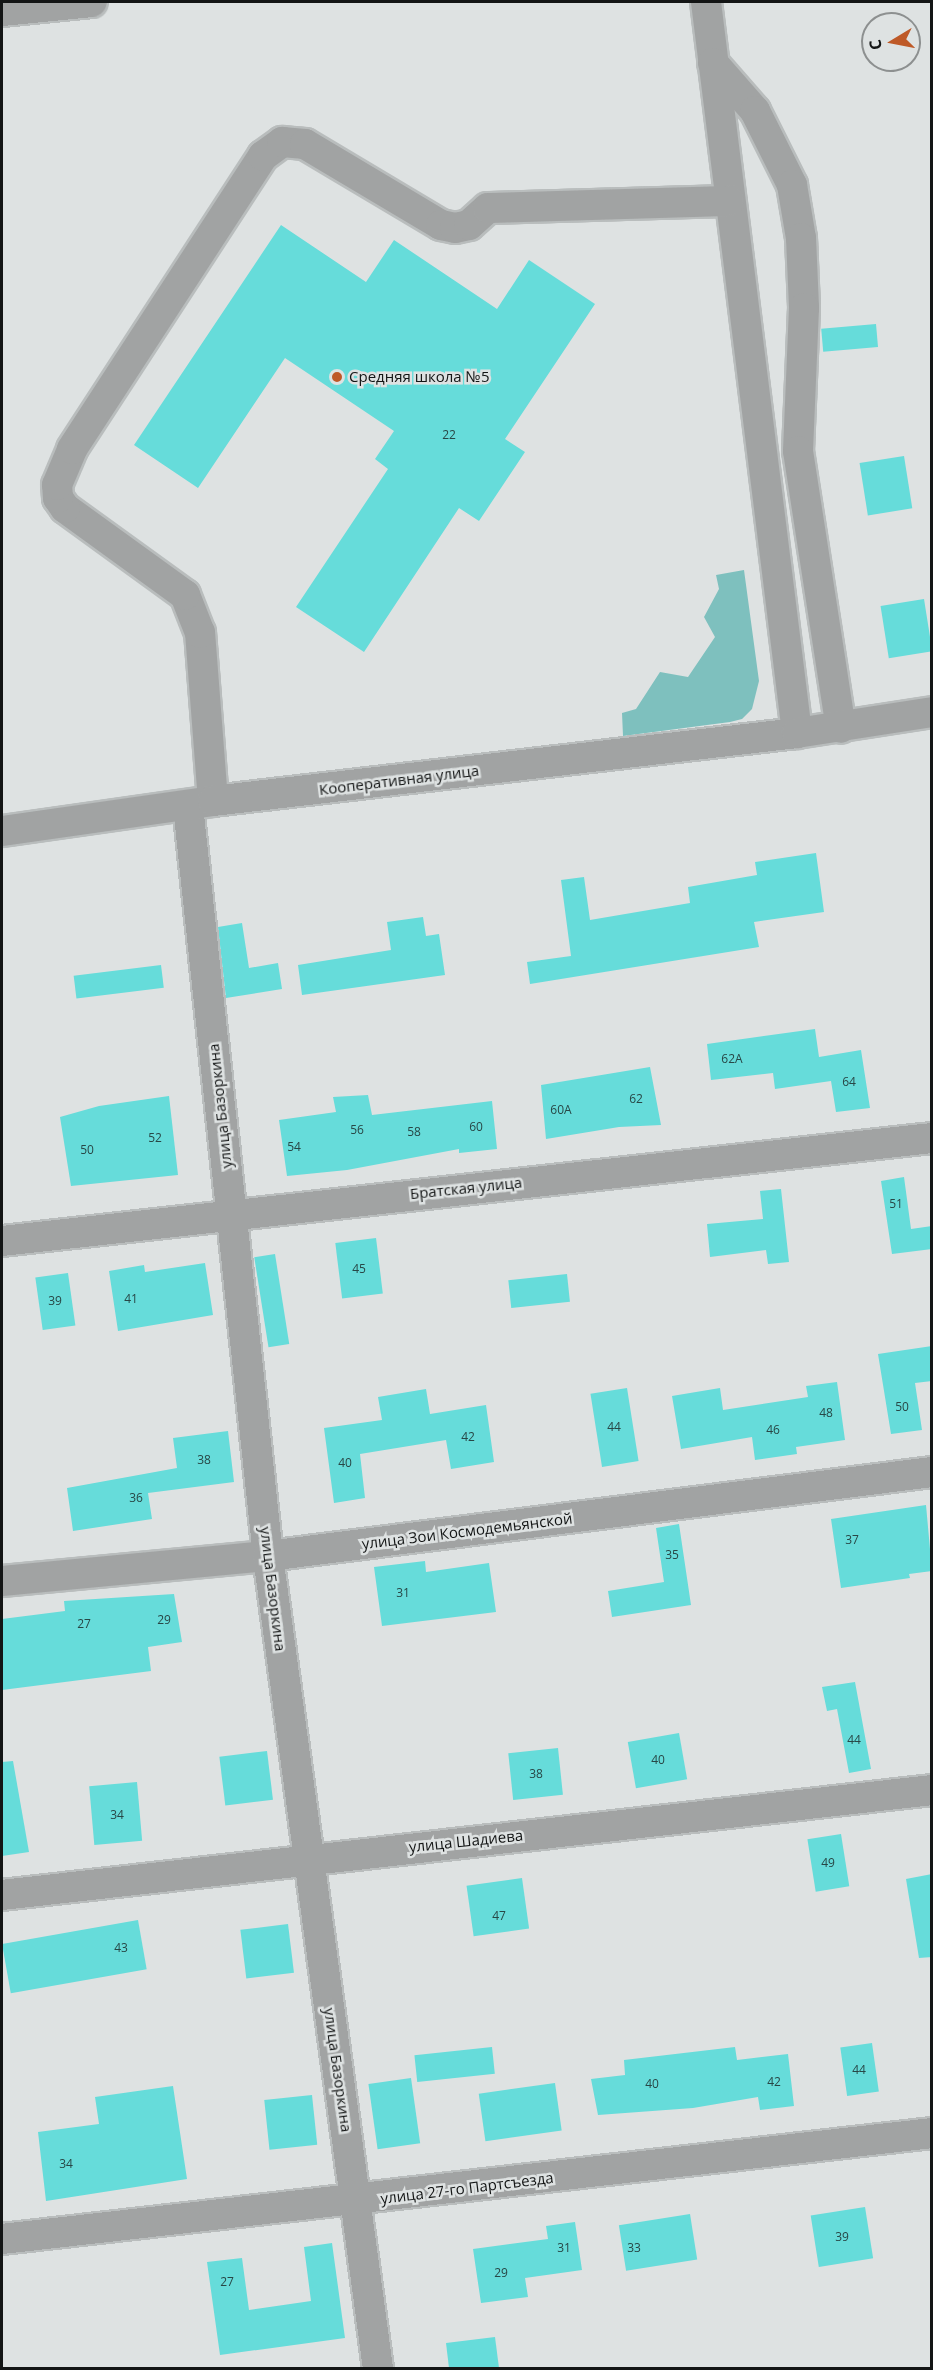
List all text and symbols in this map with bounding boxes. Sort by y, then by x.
north arrow [861,12,921,72]
text: С [864,38,887,52]
place label: Средняя школа №5 [349,368,489,386]
marker: Средняя школа №5 [330,370,344,384]
house number: 22 [442,428,456,442]
street label: Кооперативная улица [318,761,480,799]
street label: улица Базоркина [204,1043,236,1169]
house number: 62А [721,1052,743,1066]
house number: 64 [842,1075,856,1089]
house number: 62 [629,1092,643,1106]
house number: 60А [550,1103,572,1117]
house number: 60 [469,1120,483,1134]
house number: 56 [350,1123,364,1137]
house number: 58 [407,1125,421,1139]
house number: 52 [148,1131,162,1145]
house number: 54 [287,1140,301,1154]
house number: 50 [80,1143,94,1157]
street label: Братская улица [409,1173,523,1203]
house number: 51 [889,1197,903,1211]
house number: 45 [352,1262,366,1276]
house number: 41 [124,1292,138,1306]
house number: 39 [48,1294,62,1308]
house number: 50 [895,1400,909,1414]
house number: 48 [819,1406,833,1420]
house number: 44 [607,1420,621,1434]
house number: 46 [766,1423,780,1437]
house number: 42 [461,1430,475,1444]
house number: 38 [197,1453,211,1467]
house number: 40 [338,1456,352,1470]
house number: 36 [129,1491,143,1505]
street label: улица Зои Космодемьянской [361,1509,573,1553]
street label: улица Базоркина [256,1526,290,1652]
house number: 37 [845,1533,859,1547]
house number: 35 [665,1548,679,1562]
house number: 31 [396,1586,410,1600]
house number: 29 [157,1613,171,1627]
house number: 27 [77,1617,91,1631]
house number: 44 [847,1733,861,1747]
house number: 40 [651,1753,665,1767]
house number: 38 [529,1767,543,1781]
house number: 34 [110,1808,124,1822]
street label: улица Шадиева [408,1826,524,1856]
house number: 49 [821,1856,835,1870]
house number: 47 [492,1909,506,1923]
house number: 43 [114,1941,128,1955]
street label: улица Базоркина [320,2007,356,2133]
house number: 44 [852,2063,866,2077]
house number: 42 [767,2075,781,2089]
house number: 40 [645,2077,659,2091]
house number: 34 [59,2157,73,2171]
street label: улица 27-го Партсъезда [379,2168,555,2208]
house number: 39 [835,2230,849,2244]
house number: 31 [557,2241,571,2255]
house number: 33 [627,2241,641,2255]
house number: 29 [494,2266,508,2280]
house number: 27 [220,2275,234,2289]

